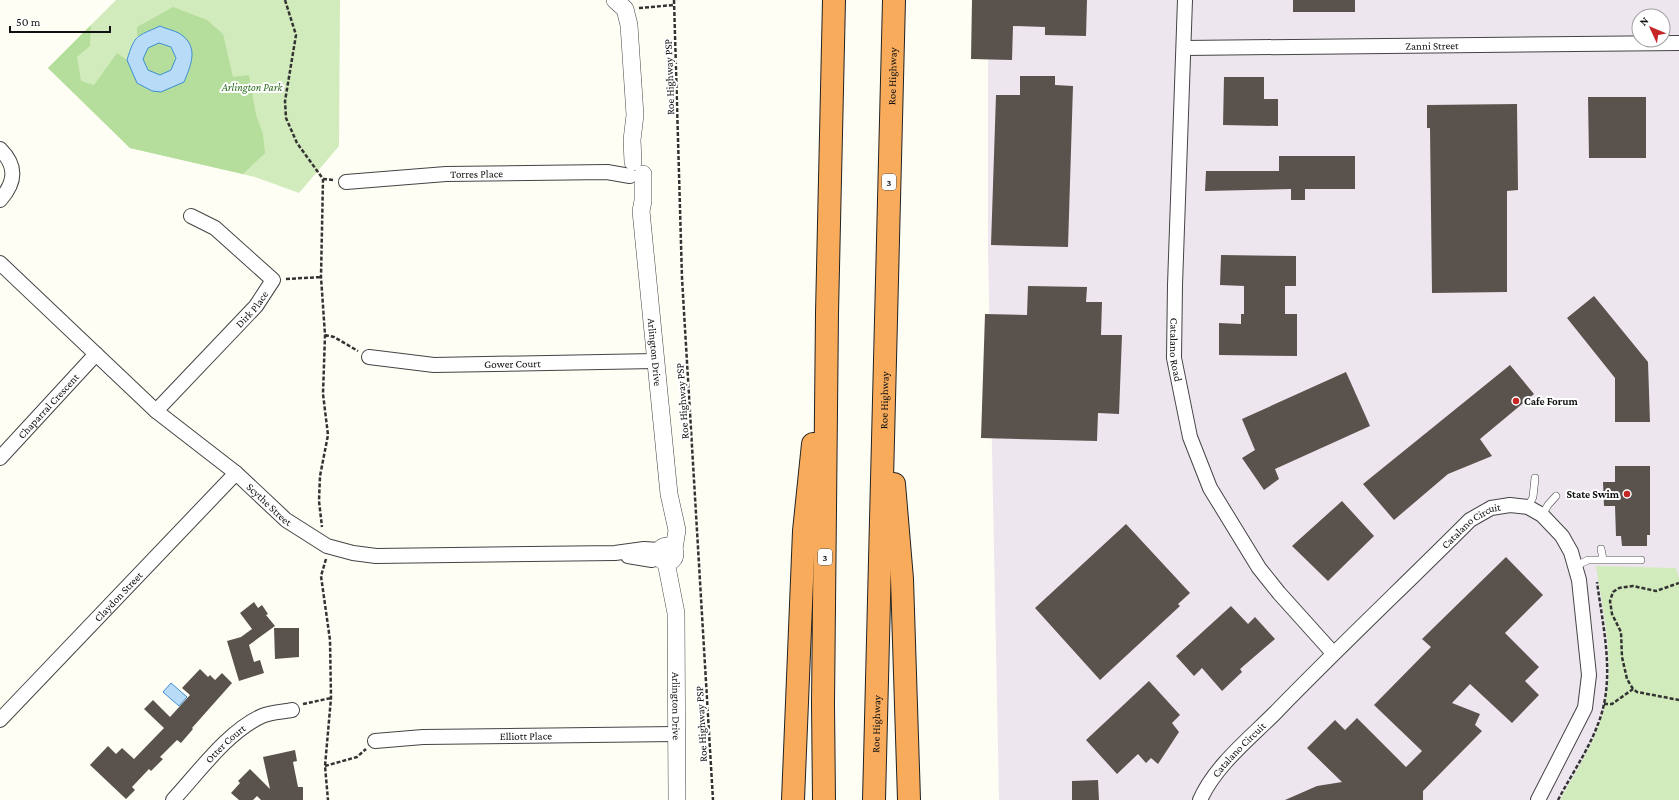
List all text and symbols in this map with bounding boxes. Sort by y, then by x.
scale bar [10,8,110,34]
north arrow [1631,8,1671,48]
text: N [1637,14,1651,28]
text: 50 m [16,15,41,29]
street label: Roe Highway PSP [662,38,677,115]
street label: Zanni Street [1405,39,1459,52]
street label: Roe Highway [885,46,900,105]
park label: Arlington Park [221,81,284,94]
street label: Torres Place [450,167,503,180]
road number: 3 [882,174,896,190]
street label: Dirk Place [233,288,270,330]
street label: Arlington Drive [646,318,664,387]
street label: Catalano Road [1168,318,1185,383]
street label: Gower Court [484,357,541,370]
street label: Roe Highway PSP [673,362,692,439]
street label: Roe Highway [877,370,892,429]
street label: Chaparral Crescent [15,371,81,441]
place label: Cafe Forum [1524,395,1578,407]
marker: Cafe Forum [1511,396,1521,406]
street label: Scythe Street [244,480,294,528]
place label: State Swim [1567,488,1620,500]
marker: State Swim [1622,489,1632,499]
street label: Catalano Circuit [1439,501,1502,551]
road number: 3 [818,549,832,565]
street label: Claydon Street [92,569,145,624]
street label: Arlington Drive [669,672,683,740]
street label: Roe Highway PSP [693,685,710,762]
street label: Roe Highway [869,694,884,753]
street label: Catalano Circuit [1210,719,1268,779]
street label: Otter Court [203,721,248,765]
street label: Elliott Place [500,729,552,742]

